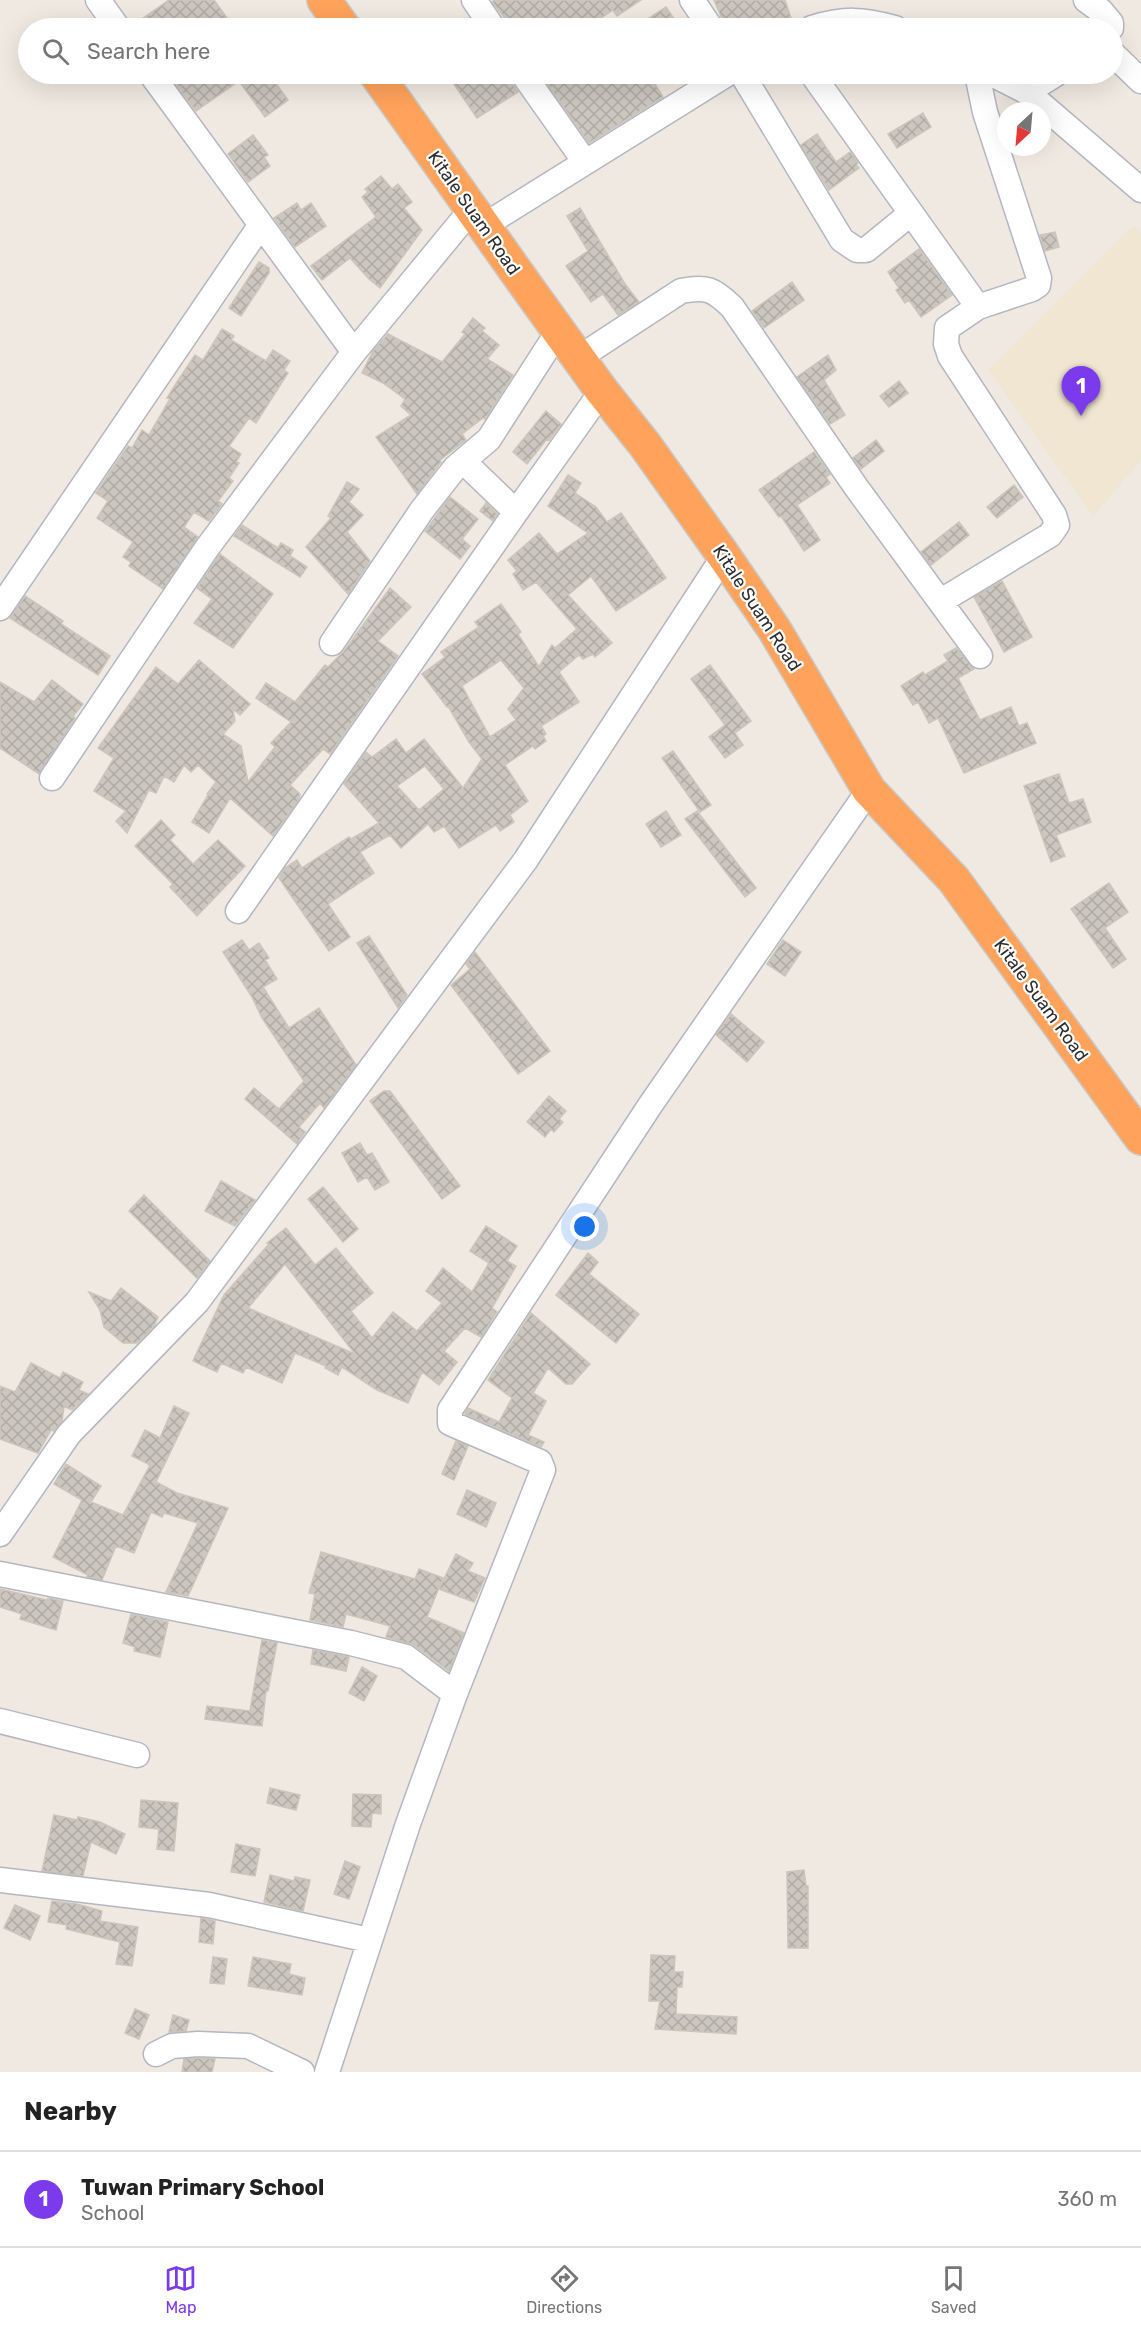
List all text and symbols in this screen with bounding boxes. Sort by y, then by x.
search box [18,18,1123,84]
icon: search [39,35,72,68]
text: Search here [87,38,210,65]
north arrow [997,102,1051,156]
street label: Kitale Suam Road [423,147,525,279]
pin: 1 [1062,366,1100,416]
street label: Kitale Suam Road [708,541,806,675]
street label: Kitale Suam Road [989,934,1093,1066]
your location [570,1212,599,1241]
text: Nearby [24,2096,117,2127]
text: Tuwan Primary School [81,2174,324,2201]
text: 1 [39,2187,48,2211]
text: 360 m [1058,2187,1117,2211]
text: School [81,2201,144,2225]
tab: Map [164,2262,197,2317]
tab: Directions [526,2262,602,2317]
tab: Saved [931,2262,977,2317]

